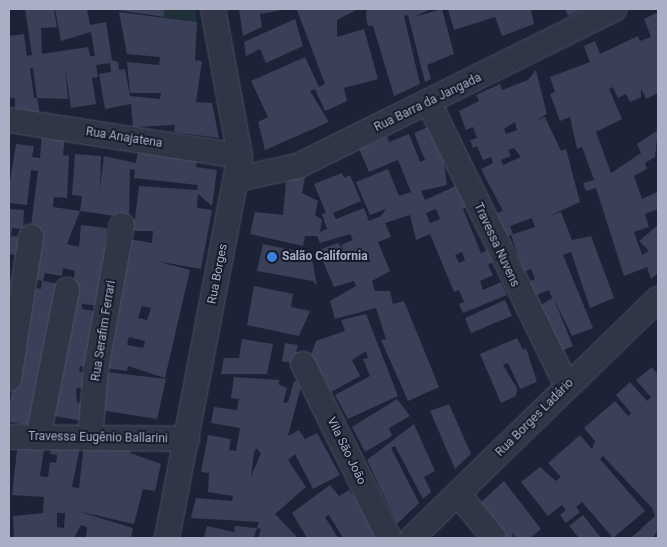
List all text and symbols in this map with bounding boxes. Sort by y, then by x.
street label: Rua Barra da Jangada [372,71,484,135]
street label: Rua Anajatena [85,125,163,151]
street label: Travessa Nuvens [470,201,522,289]
street label: Rua Borges [205,243,231,305]
place label: Salão California [282,250,368,264]
marker: Salão California [266,251,278,263]
street label: Rua Serafim Ferrari [89,280,119,382]
street label: Rua Borges Ladário [493,376,577,460]
street label: Vila São João [323,415,369,487]
street label: Travessa Eugênio Ballarini [28,430,168,446]

